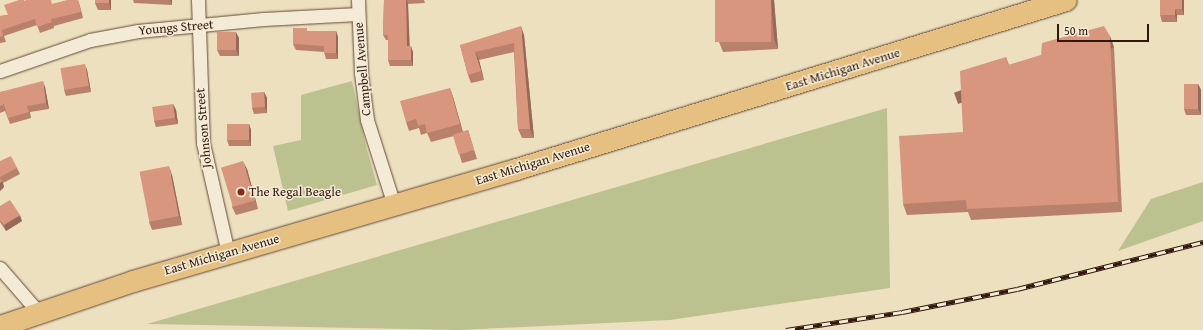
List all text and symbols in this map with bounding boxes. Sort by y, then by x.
scale bar [1059,16,1151,42]
street label: Youngs Street [138,17,214,39]
street label: Campbell Avenue [351,22,375,116]
text: 50 m [1064,22,1088,39]
street label: East Michigan Avenue [784,45,902,95]
street label: Johnson Street [193,87,215,169]
street label: East Michigan Avenue [474,139,592,189]
place label: The Regal Beagle [249,184,341,200]
marker: The Regal Beagle [236,187,246,197]
street label: East Michigan Avenue [163,231,281,279]

